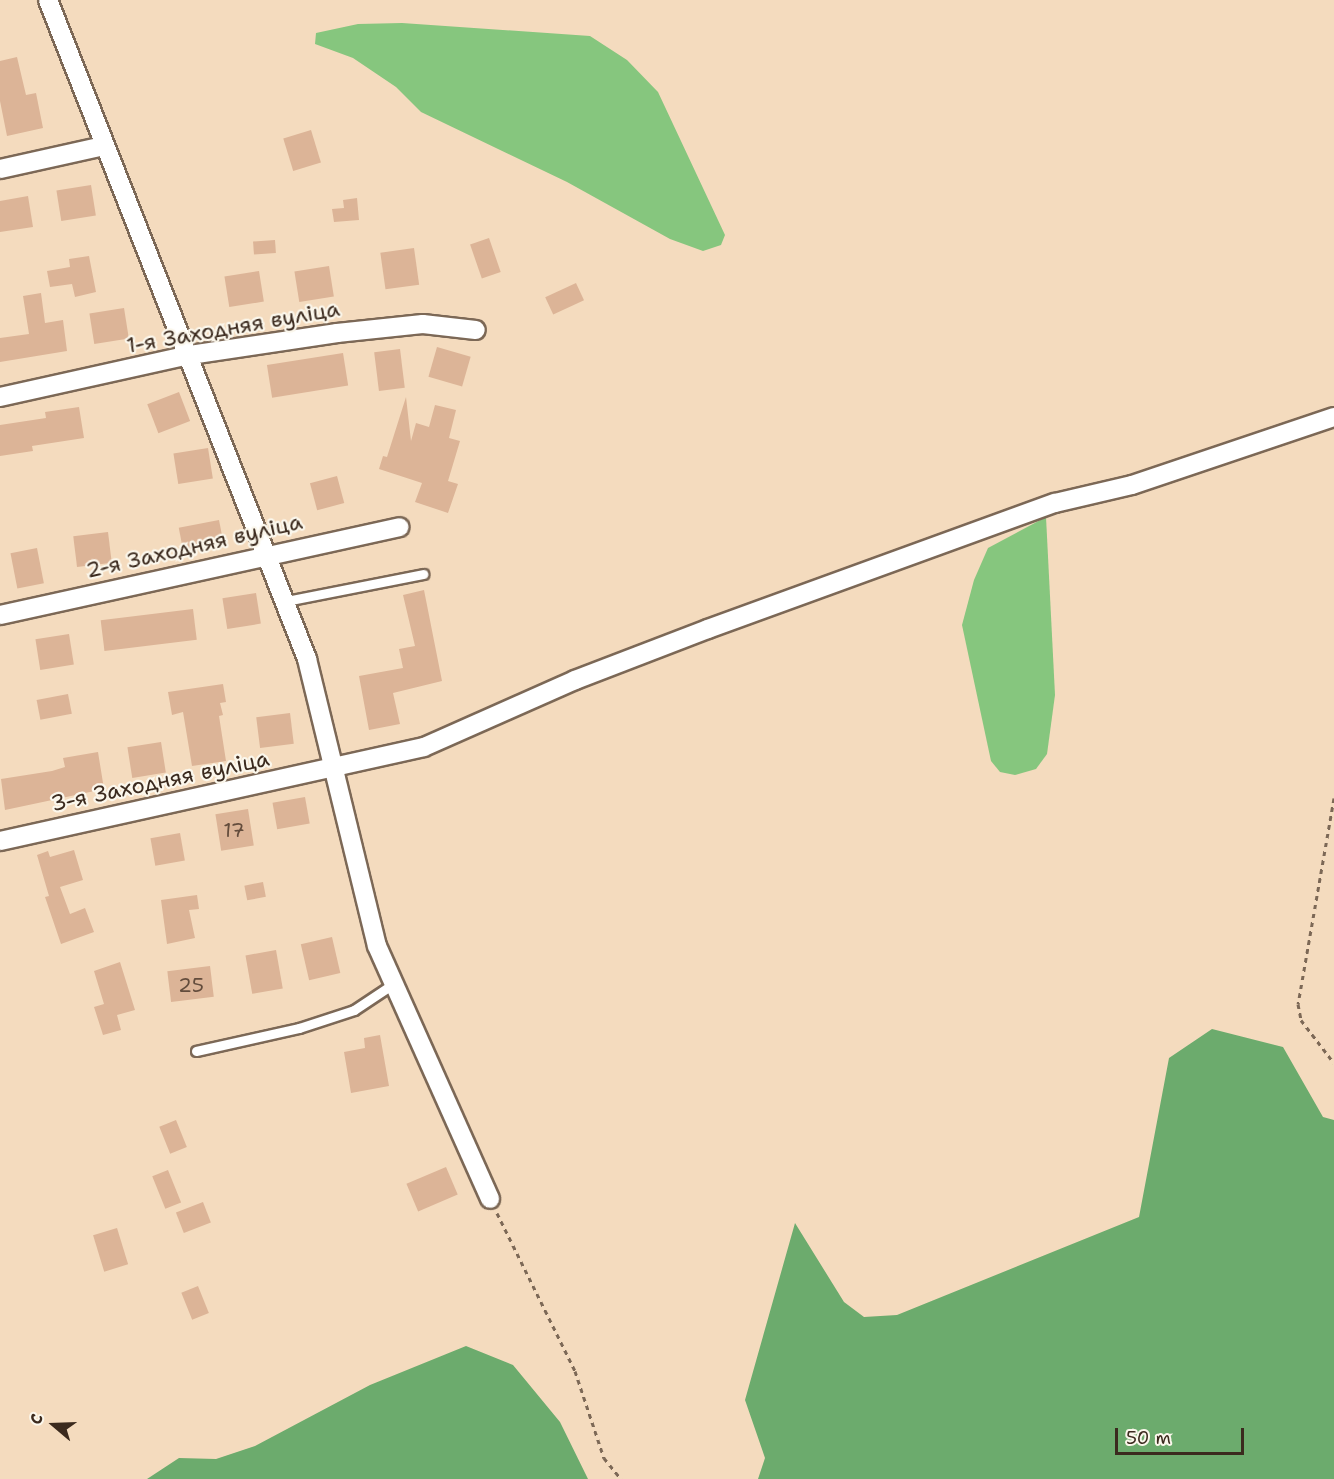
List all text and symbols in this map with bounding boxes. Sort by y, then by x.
street label: 1-я Заходняя вуліца [124,295,342,359]
street label: 2-я Заходняя вуліца [83,508,305,584]
street label: 3-я Заходняя вуліца [48,745,272,817]
house number: 17 [223,818,245,842]
house number: 25 [178,973,204,997]
north arrow [24,1395,84,1455]
text: С [25,1411,48,1427]
scale bar [1118,1416,1247,1454]
text: 50 m [1126,1426,1171,1450]

